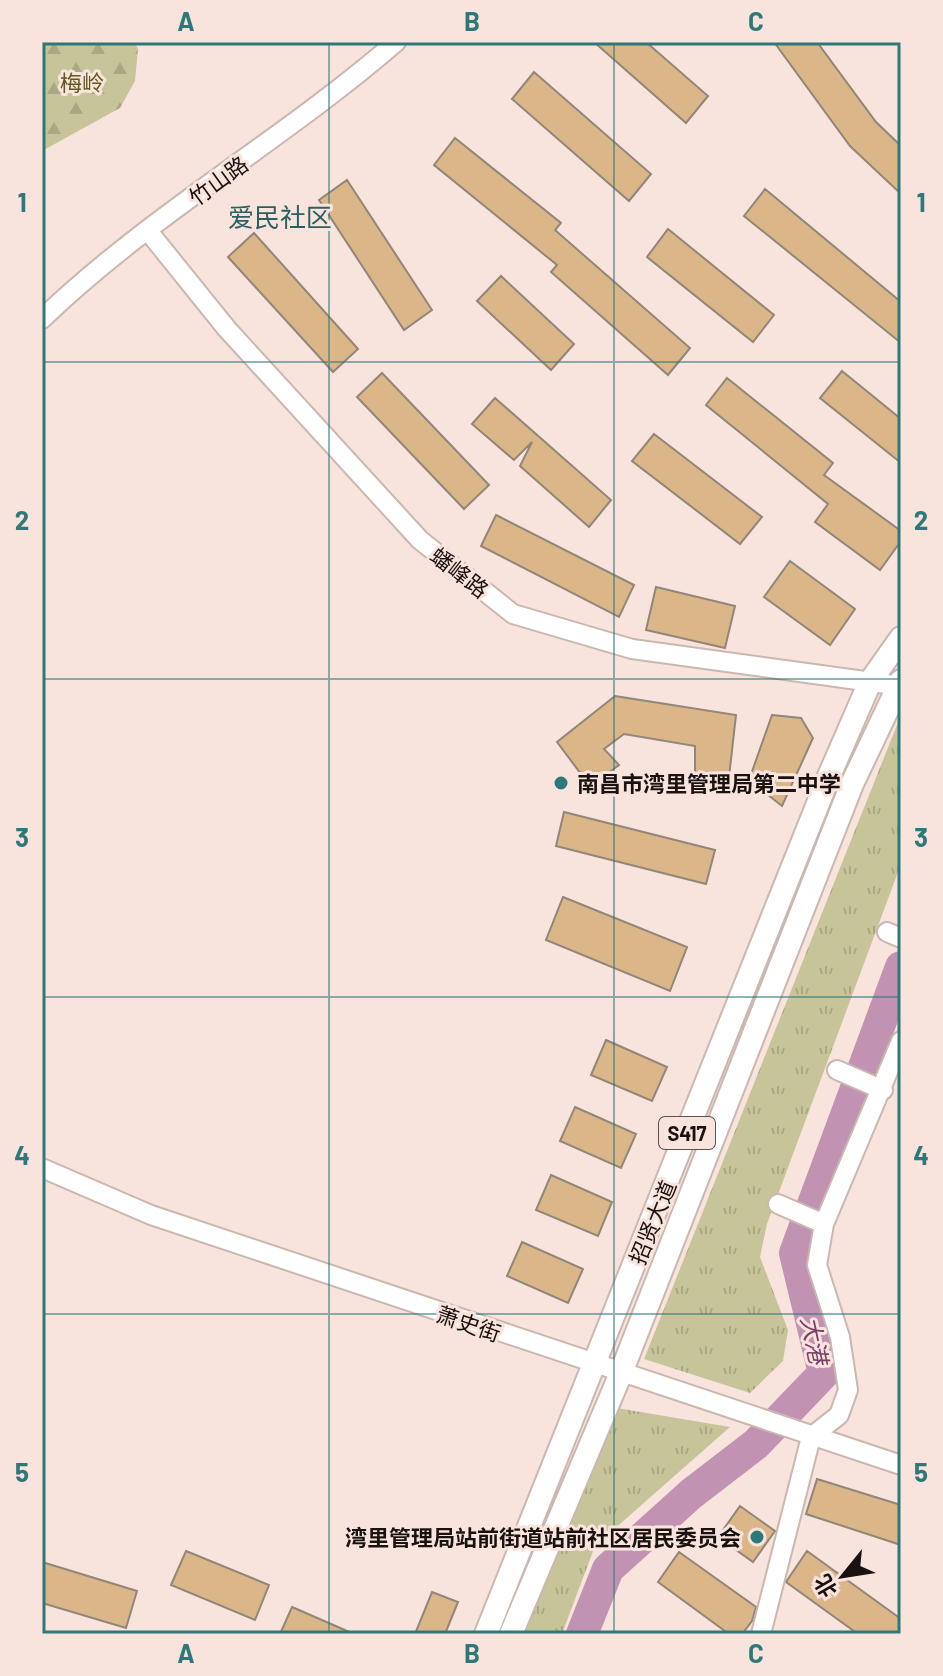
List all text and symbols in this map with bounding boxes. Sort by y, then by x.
text: A [177,5,195,36]
text: B [464,5,480,36]
text: C [748,5,764,36]
park label: 梅岭 [60,69,104,95]
street label: 竹山路 [184,150,252,210]
text: 1 [17,186,27,217]
text: 1 [916,186,926,217]
district label: 爱民社区 [228,201,332,232]
text: 2 [15,504,29,535]
text: 2 [914,504,928,535]
street label: 蟠峰路 [426,541,494,603]
place label: 南昌市湾里管理局第二中学 [577,770,841,796]
marker: 南昌市湾里管理局第二中学 [552,774,570,792]
text: 3 [15,821,29,852]
text: 3 [914,821,928,852]
road number: S417 [659,1117,715,1149]
text: 4 [14,1139,30,1170]
text: 4 [913,1139,929,1170]
street label: 招贤大道 [623,1176,681,1268]
street label: 萧史街 [434,1300,504,1346]
water label: 大港 [796,1314,835,1369]
text: 5 [15,1456,29,1487]
text: 5 [914,1456,928,1487]
place label: 湾里管理局站前街道站前社区居民委员会 [345,1524,741,1550]
marker: 湾里管理局站前街道站前社区居民委员会 [748,1528,766,1546]
north arrow [803,1536,883,1616]
text: 北 [808,1570,842,1603]
text: A [177,1637,195,1668]
text: B [464,1637,480,1668]
text: C [748,1637,764,1668]

